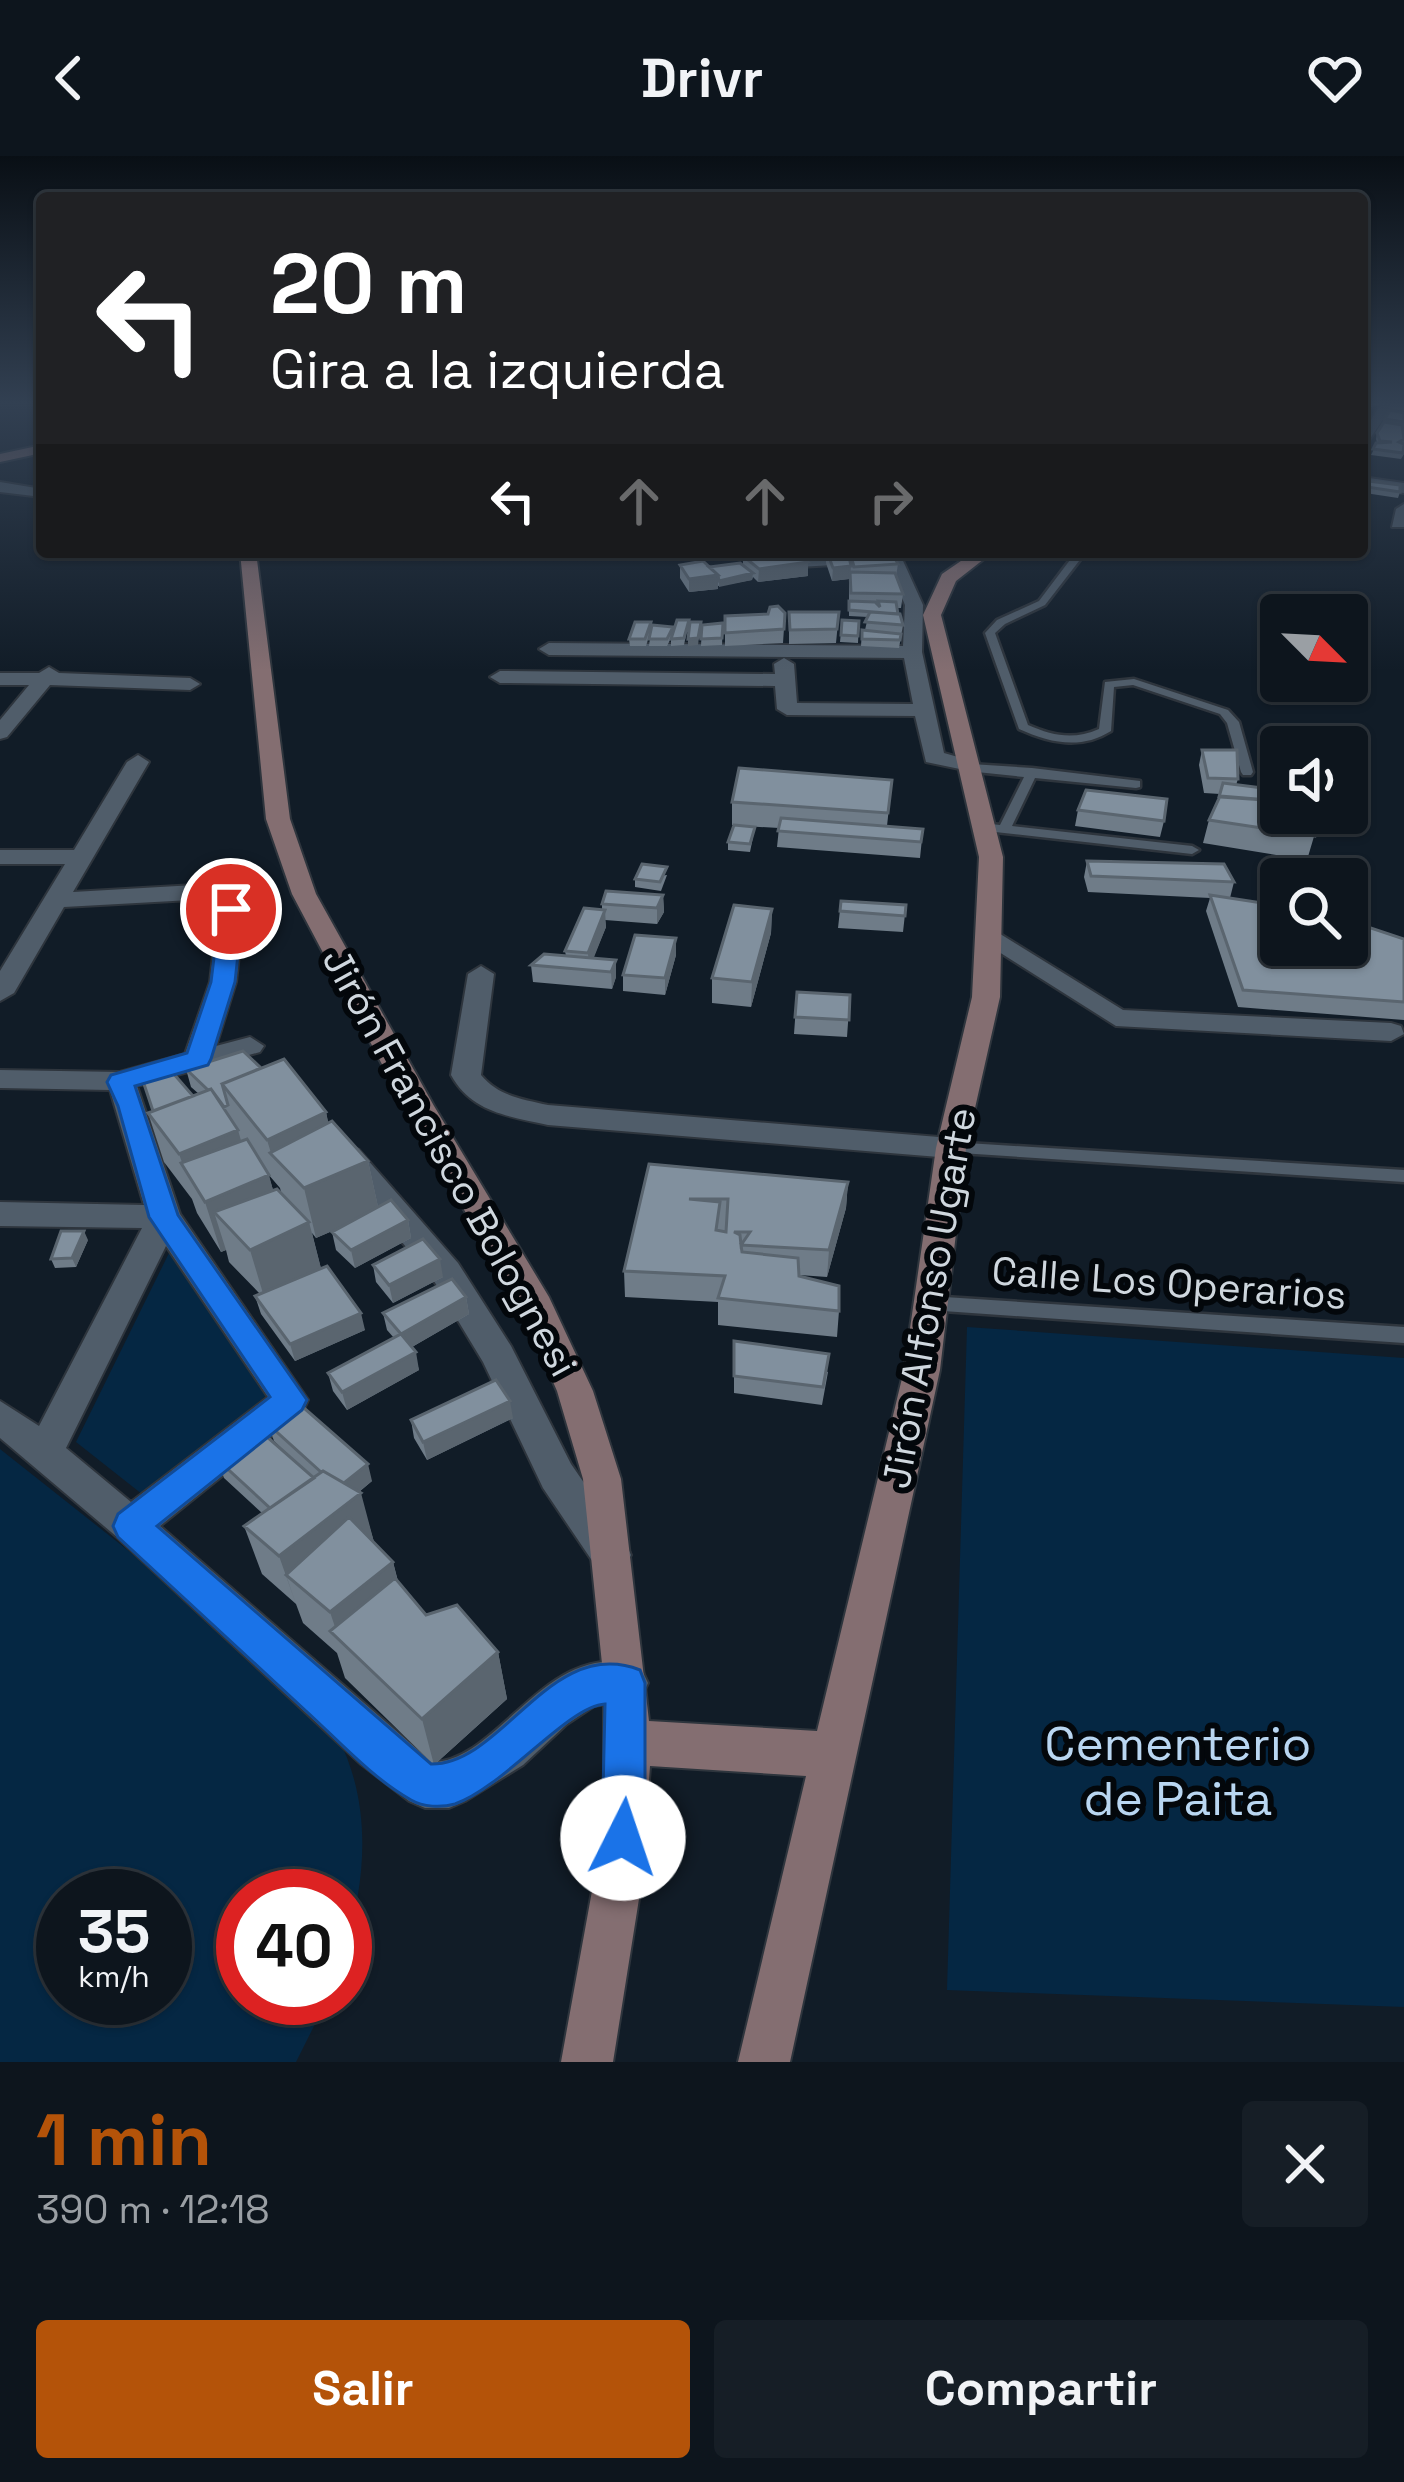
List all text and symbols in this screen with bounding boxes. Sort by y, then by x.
text: Drivr [641,44,763,113]
icon: back [36,45,102,111]
icon: heart [1302,45,1368,111]
text: 20 m [270,230,467,338]
icon: left [72,240,228,396]
text: Gira a la izquierda [270,335,725,404]
icon: left [480,468,546,534]
icon: ahead [606,468,672,534]
icon: ahead [732,468,798,534]
icon: right [858,468,924,534]
north arrow [1260,594,1368,702]
map controls [1260,594,1368,966]
button: sound [1260,726,1368,834]
pin [180,858,282,960]
button: search [1260,858,1368,966]
icon: arrive [198,876,264,942]
street label: Jirón Francisco Bolognesi [312,939,588,1385]
street label: Jirón Alfonso Ugarte [871,1104,987,1492]
street label: Calle Los Operarios [990,1246,1348,1320]
park label: Cementerio de Paita [1045,1713,1311,1829]
position arrow [560,1775,686,1901]
speed limit sign: 40 [216,1869,372,2025]
text: 35 [78,1893,150,1970]
text: km/h [78,1957,150,1996]
text: 1 min [36,2094,212,2186]
button: close [1242,2101,1368,2227]
text: 390 m · 12:18 [36,2185,270,2234]
button: Salir [36,2320,690,2458]
button: Compartir [714,2320,1368,2458]

